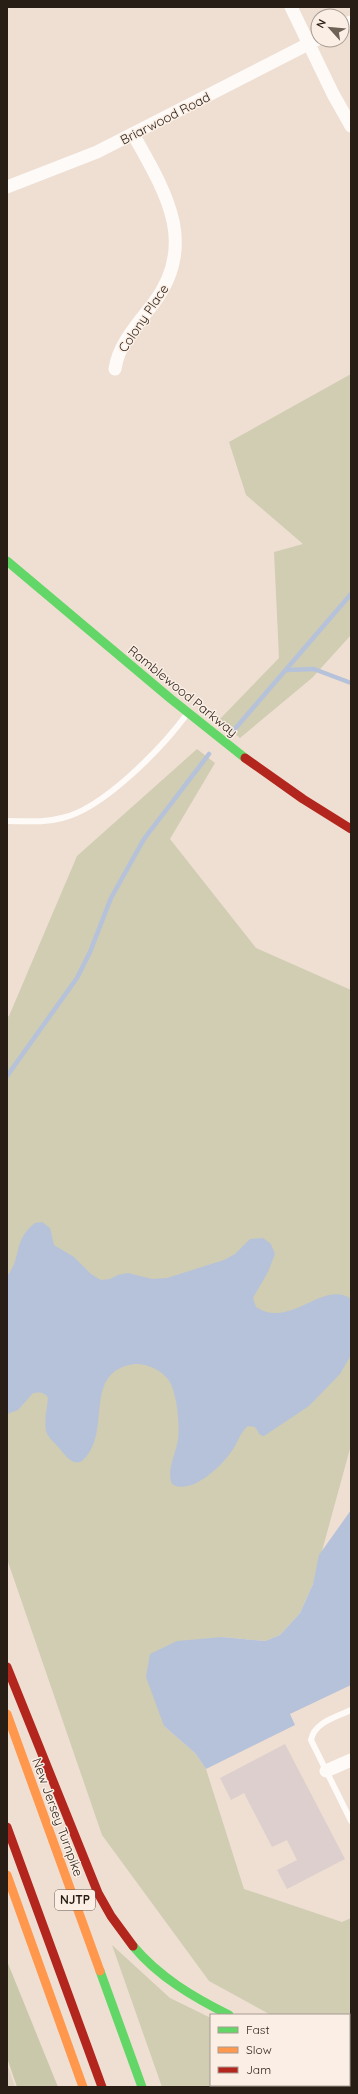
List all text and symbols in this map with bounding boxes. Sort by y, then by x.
north arrow [310,8,350,48]
text: N [313,17,329,30]
street label: Briarwood Road [117,88,213,148]
street label: Colony Place [115,281,171,355]
street label: Ramblewood Parkway [125,642,241,740]
street label: New Jersey Turnpike [29,1755,87,1879]
road number: NJTP [55,1890,95,1910]
legend [210,2014,350,2086]
text: Fast [246,2022,270,2037]
text: Slow [246,2042,272,2057]
text: Jam [246,2062,271,2077]

